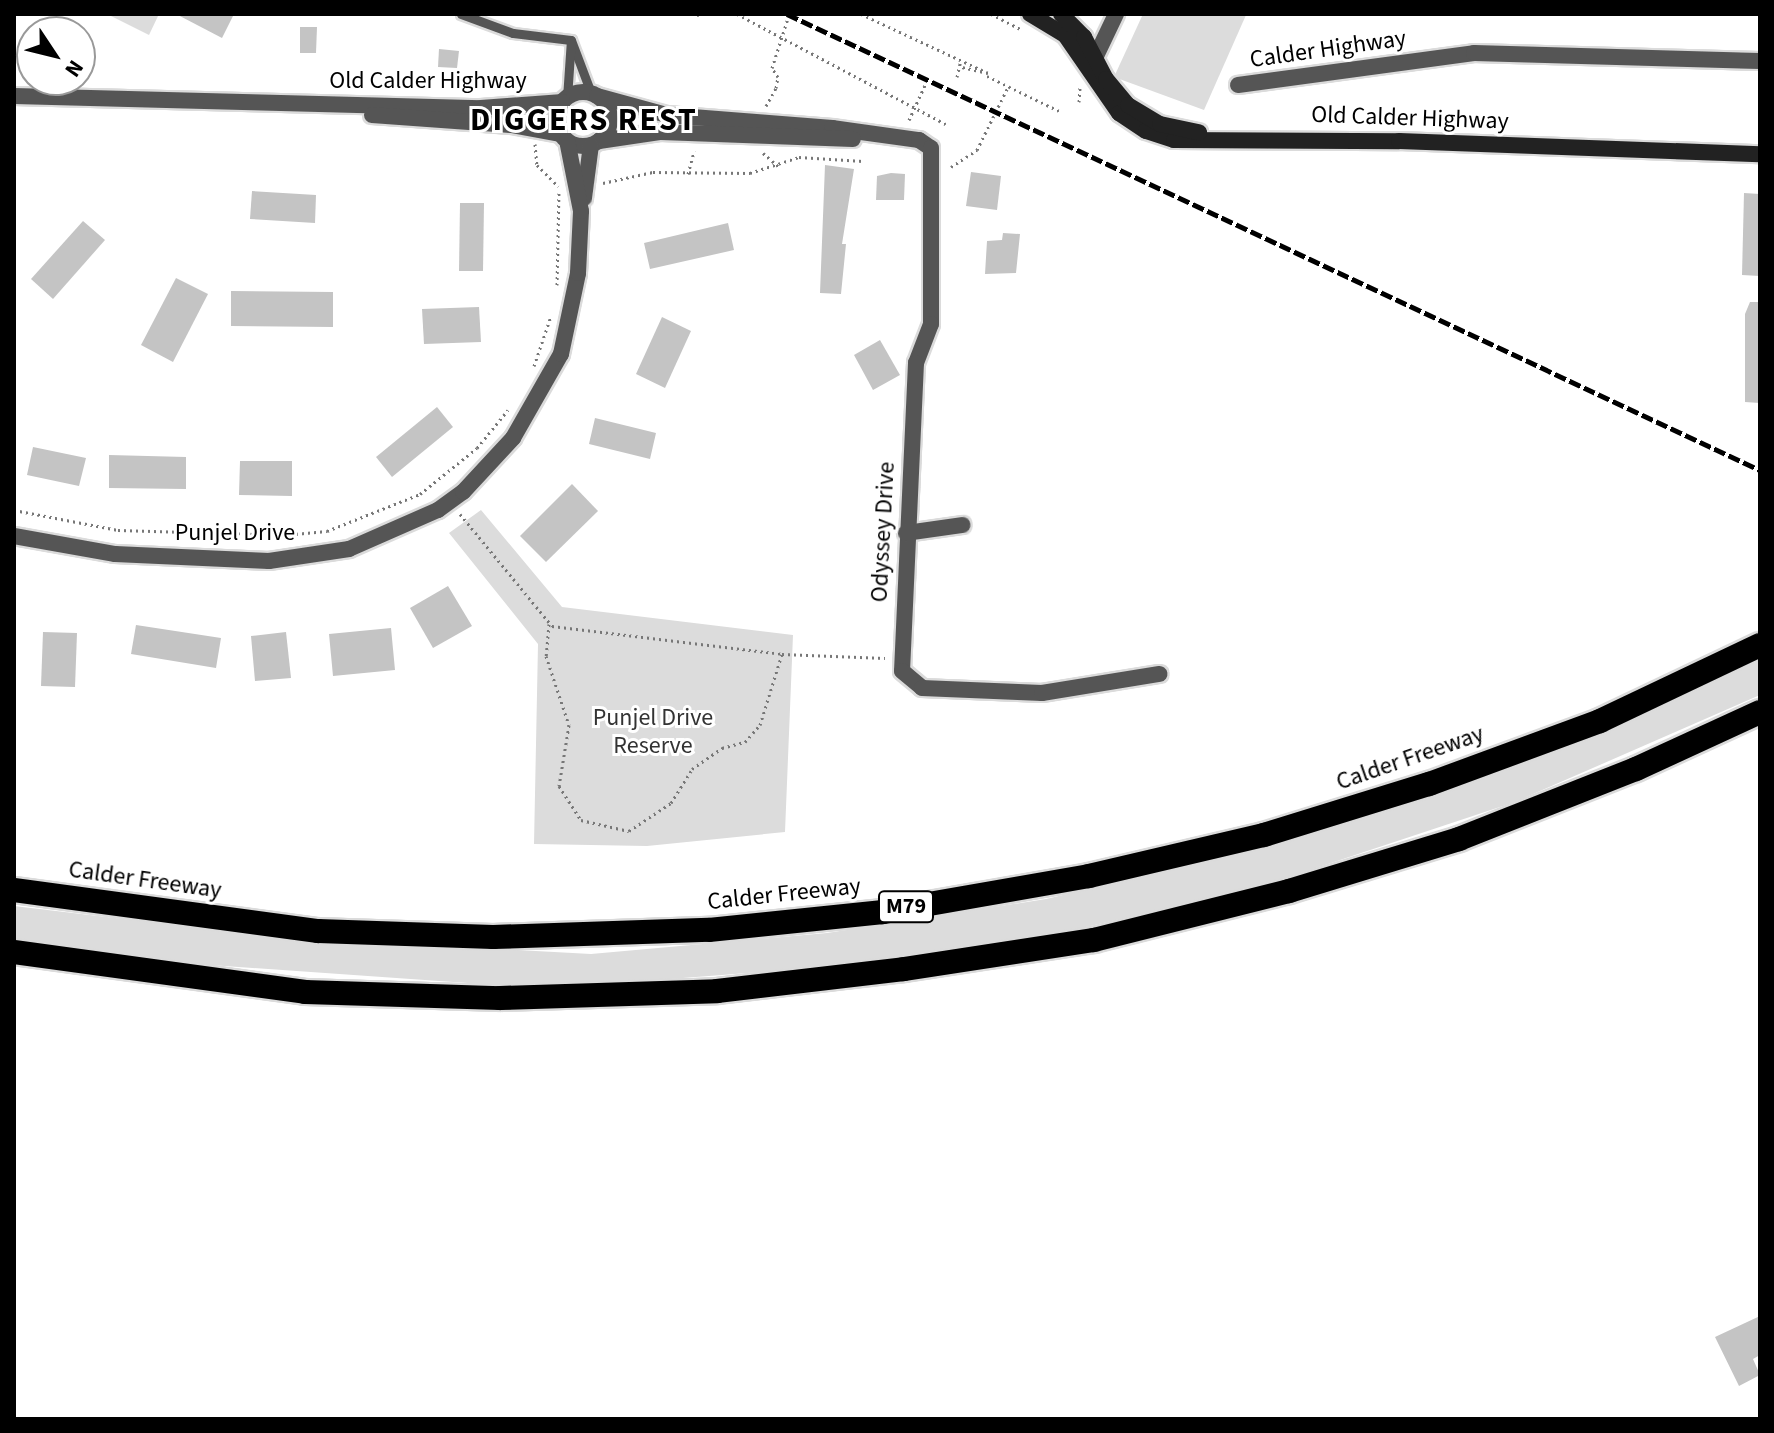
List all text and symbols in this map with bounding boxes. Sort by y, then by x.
north arrow [16,16,96,96]
street label: Calder Highway [1248,24,1408,74]
text: N [57,53,91,84]
street label: Old Calder Highway [329,67,527,95]
street label: Old Calder Highway [1311,100,1509,136]
district label: DIGGERS REST [470,101,698,139]
street label: Odyssey Drive [865,461,901,603]
street label: Punjel Drive [175,519,295,547]
park label: Punjel Drive Reserve [593,704,713,760]
street label: Calder Freeway [1333,719,1487,797]
street label: Calder Freeway [67,855,223,905]
street label: Calder Freeway [706,872,862,916]
road number: M79 [878,889,934,925]

